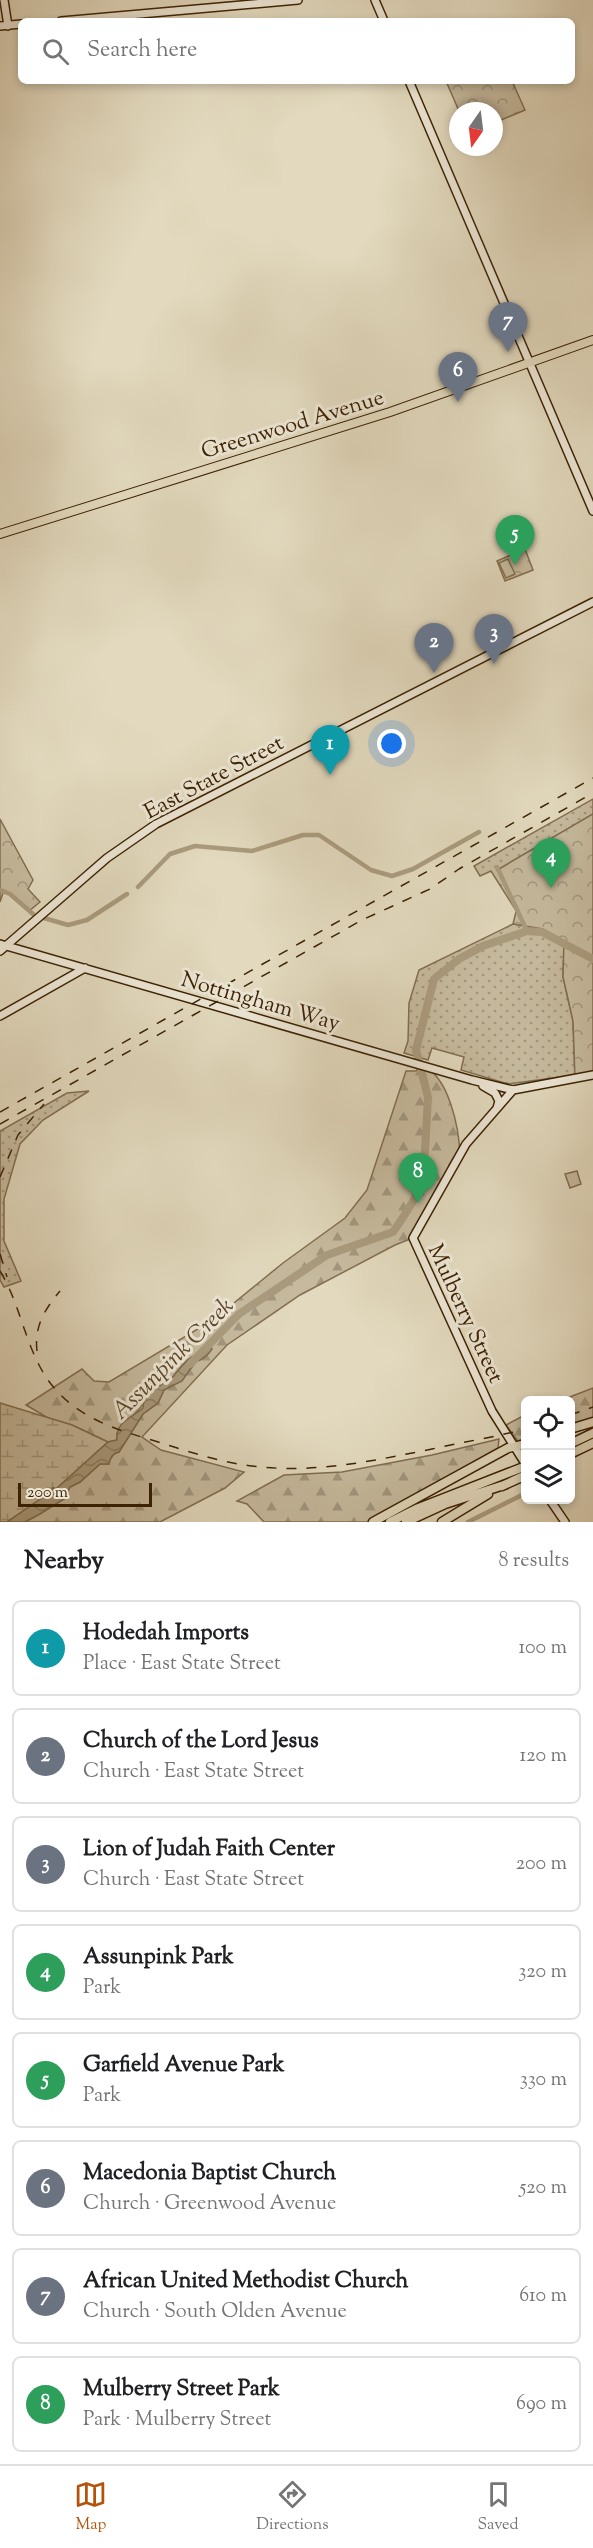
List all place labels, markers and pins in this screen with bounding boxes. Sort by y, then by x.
pin: 7 [488,302,528,352]
pin: 6 [438,352,478,402]
pin: 5 [496,516,534,565]
pin: 3 [474,614,514,664]
pin: 2 [414,624,454,673]
pin: 1 [310,726,350,775]
pin: 4 [532,838,570,888]
pin: 8 [398,1154,438,1203]

